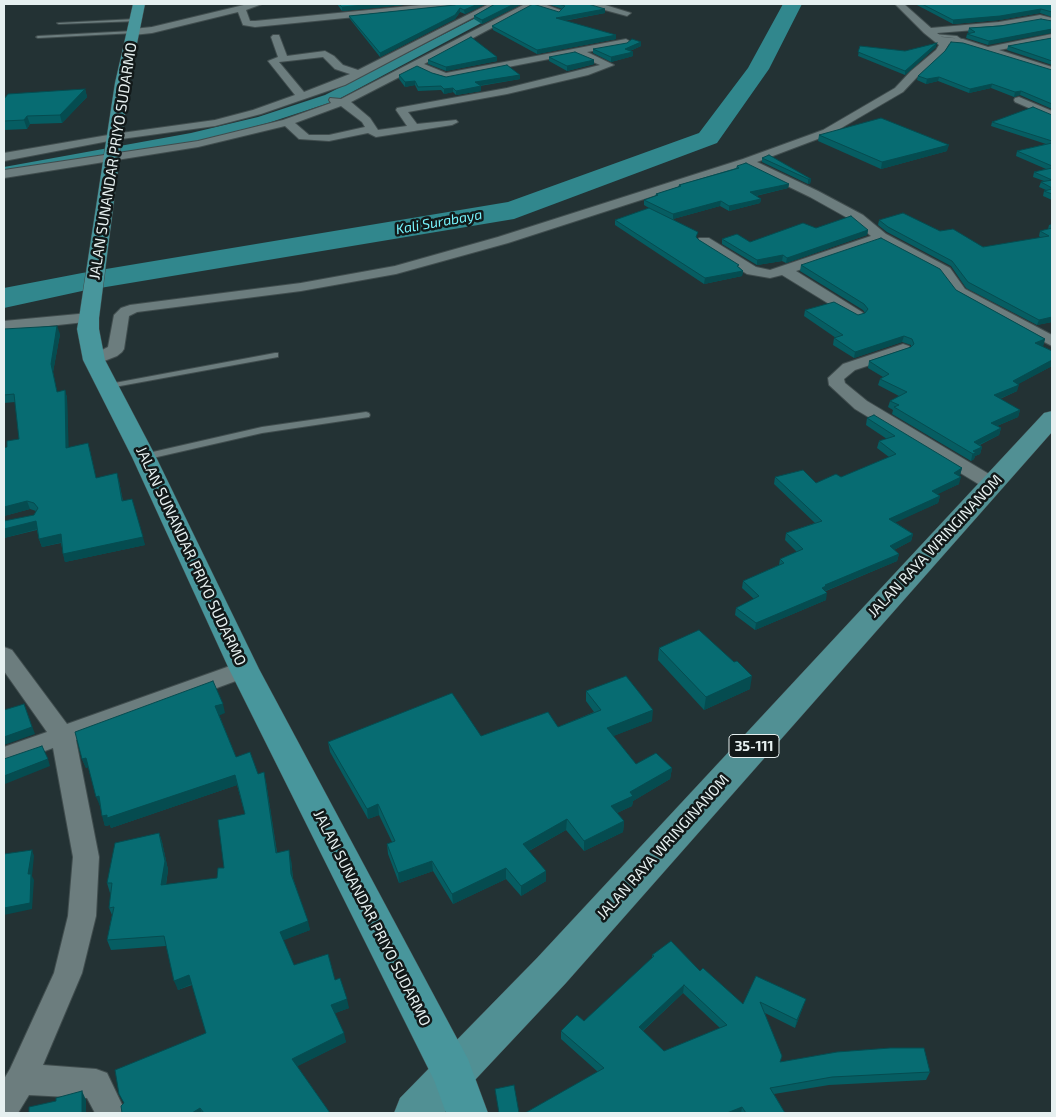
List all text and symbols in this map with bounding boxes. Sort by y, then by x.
street label: JALAN SUNANDAR PRIYO SUDARMO [85,41,141,281]
water label: Kali Surabaya [394,206,484,238]
street label: JALAN SUNANDAR PRIYO SUDARMO [132,443,250,669]
street label: JALAN RAYA WRINGINANOM [864,471,1006,621]
road number: 35-111 [729,734,779,758]
street label: JALAN RAYA WRINGINANOM [593,771,733,923]
street label: JALAN SUNANDAR PRIYO SUDARMO [310,807,434,1029]

